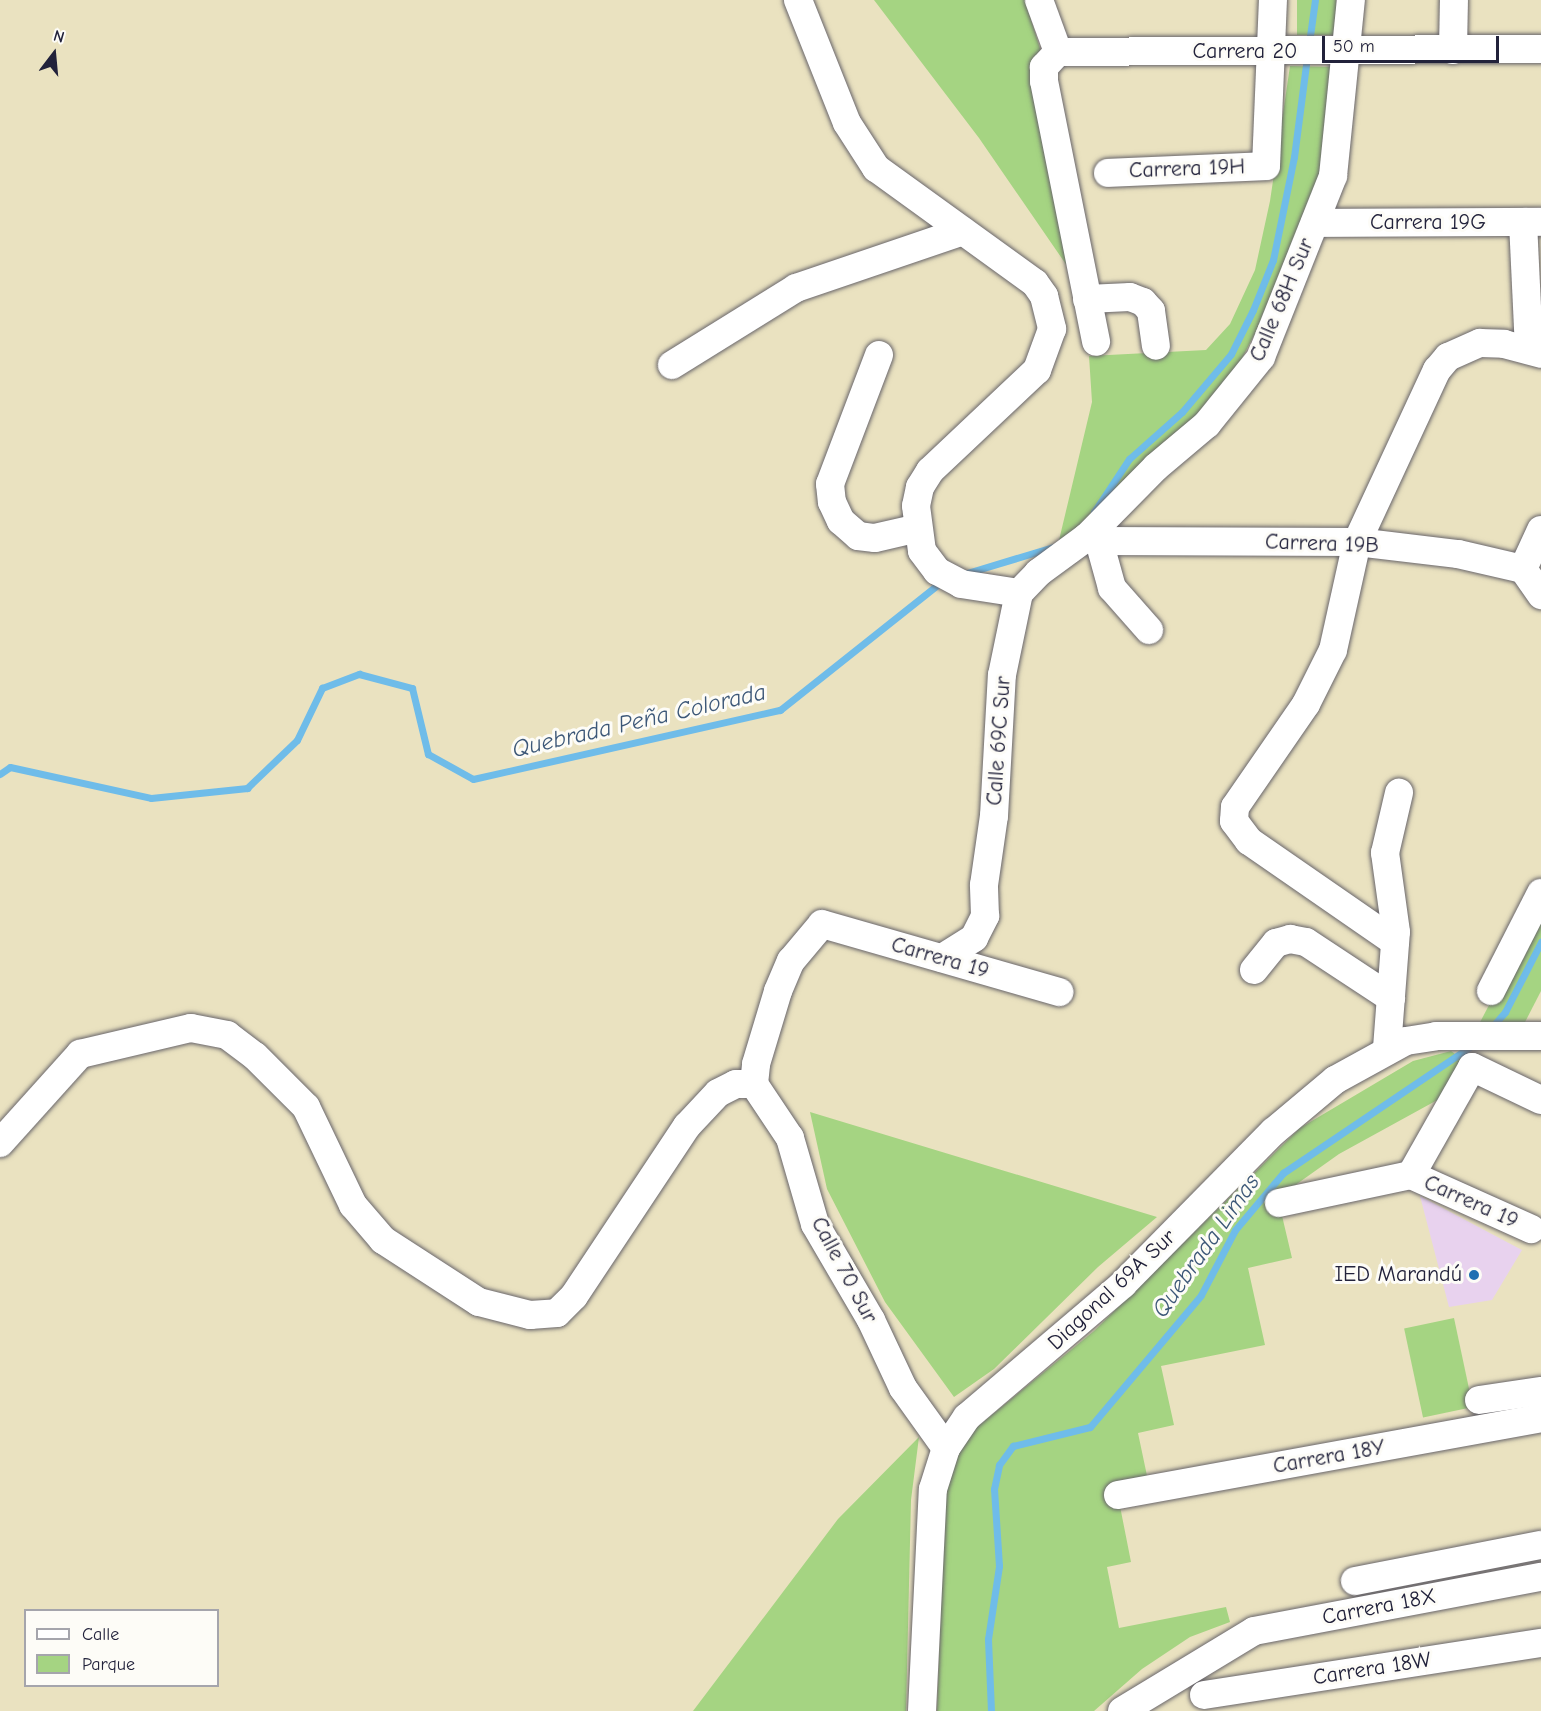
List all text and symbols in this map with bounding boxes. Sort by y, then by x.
north arrow [24,24,84,84]
scale bar [1325,24,1502,62]
text: N [51,27,66,47]
text: 50 m [1333,36,1375,57]
street label: Carrera 20 [1193,39,1297,65]
street label: Carrera 19H [1128,154,1246,184]
street label: Carrera 19G [1370,210,1486,236]
street label: Calle 68H Sur [1244,234,1320,366]
street label: Carrera 19B [1265,529,1379,559]
street label: Calle 69C Sur [981,676,1017,806]
water label: Quebrada Peña Colorada [509,678,769,764]
street label: Carrera 19 [888,931,992,985]
water label: Quebrada Limas [1146,1169,1266,1323]
street label: Carrera 19 [1420,1170,1522,1234]
street label: Calle 70 Sur [805,1213,883,1327]
street label: Diagonal 69A Sur [1043,1224,1181,1356]
place label: IED Marandú [1334,1262,1462,1288]
marker: IED Marandú [1467,1268,1481,1282]
street label: Carrera 18Y [1271,1434,1387,1480]
street label: Carrera 18X [1320,1583,1438,1631]
legend [24,1609,219,1687]
text: Calle [82,1624,119,1645]
street label: Carrera 18W [1311,1647,1433,1691]
text: Parque [82,1654,135,1675]

